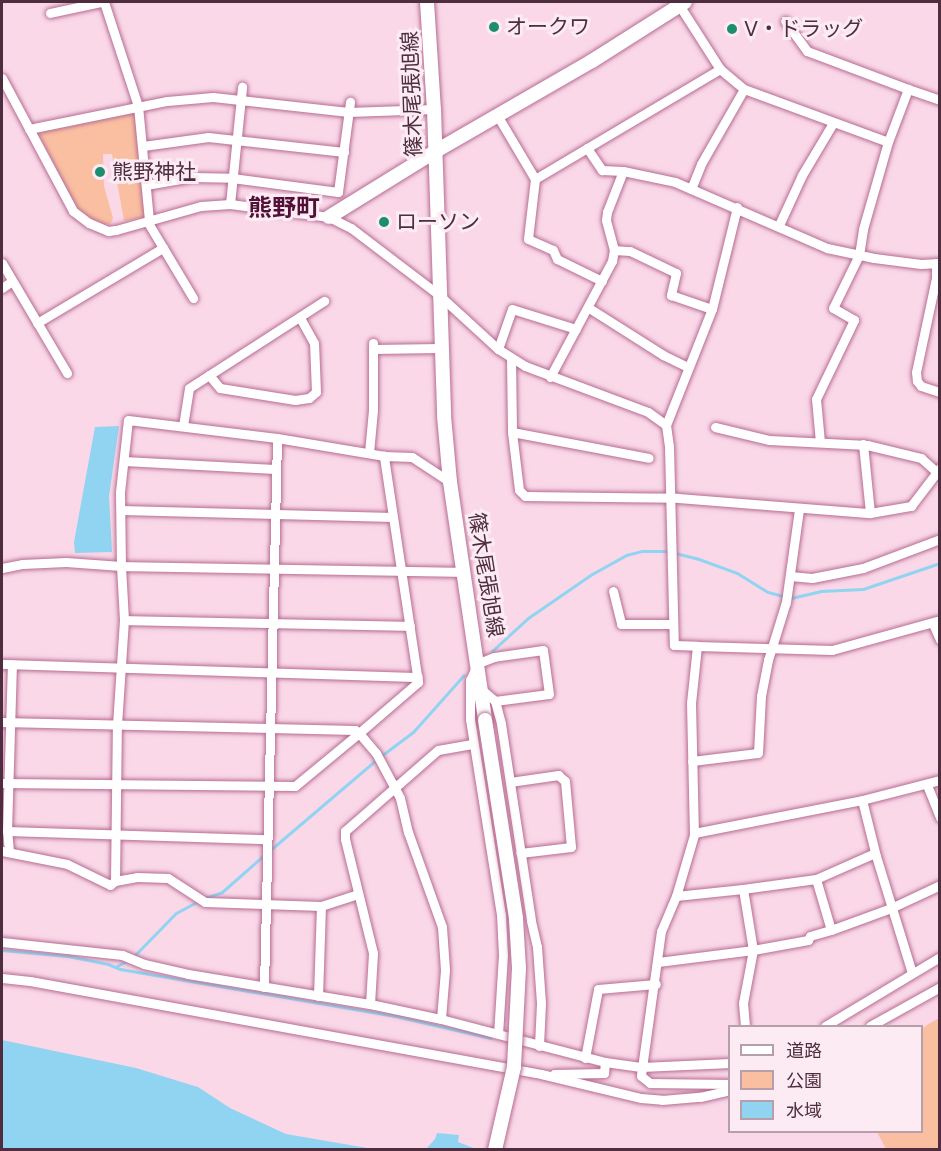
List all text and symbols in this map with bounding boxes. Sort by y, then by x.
place label: オークワ [506,14,590,40]
place label: V・ドラッグ [744,16,863,42]
marker: オークワ [487,20,501,34]
marker: V・ドラッグ [725,22,739,36]
street label: 篠木尾張旭線 [397,31,427,157]
place label: 熊野神社 [112,159,196,185]
marker: 熊野神社 [93,165,107,179]
district label: 熊野町 [248,194,320,222]
place label: ローソン [396,209,480,235]
marker: ローソン [377,215,391,229]
street label: 篠木尾張旭線 [464,511,508,639]
legend [728,1025,923,1133]
text: 道路 [786,1038,822,1063]
text: 公園 [786,1068,822,1093]
text: 水域 [786,1098,822,1123]

